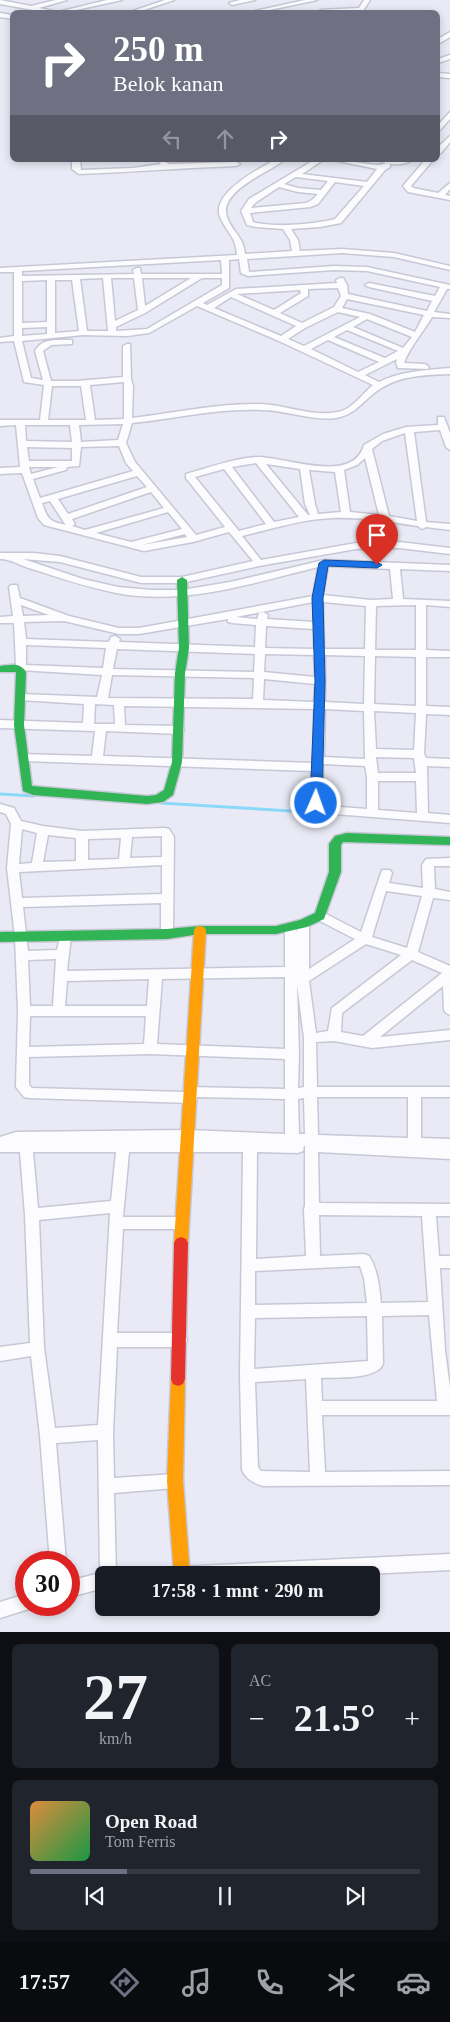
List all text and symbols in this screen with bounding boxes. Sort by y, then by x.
icon: right [30,30,95,95]
text: 250 m [113,30,203,69]
text: Belok kanan [113,71,224,96]
icon: left [158,125,186,153]
icon: ahead [211,125,239,153]
icon: right [264,125,292,153]
pin [356,514,398,565]
icon: arrive [363,521,391,549]
position arrow [289,776,341,828]
speed limit sign: 30 [15,1551,80,1616]
text: 17:58 · 1 mnt · 290 m [151,1580,324,1601]
text: 27 [83,1661,148,1733]
text: AC [249,1672,271,1689]
text: 21.5° [294,1697,375,1739]
text: − [249,1703,265,1734]
text: + [404,1703,420,1734]
text: km/h [99,1730,132,1747]
text: Open Road [105,1811,197,1832]
text: Tom Ferris [105,1833,175,1850]
icon: previous [81,1882,109,1910]
icon: pause [211,1882,239,1910]
icon: next [341,1882,369,1910]
icon: directions [107,1965,142,2000]
icon: music [179,1965,214,2000]
icon: phone [252,1965,287,2000]
icon: climate [324,1965,359,2000]
icon: car [396,1965,431,2000]
text: 17:57 [19,1969,70,1994]

